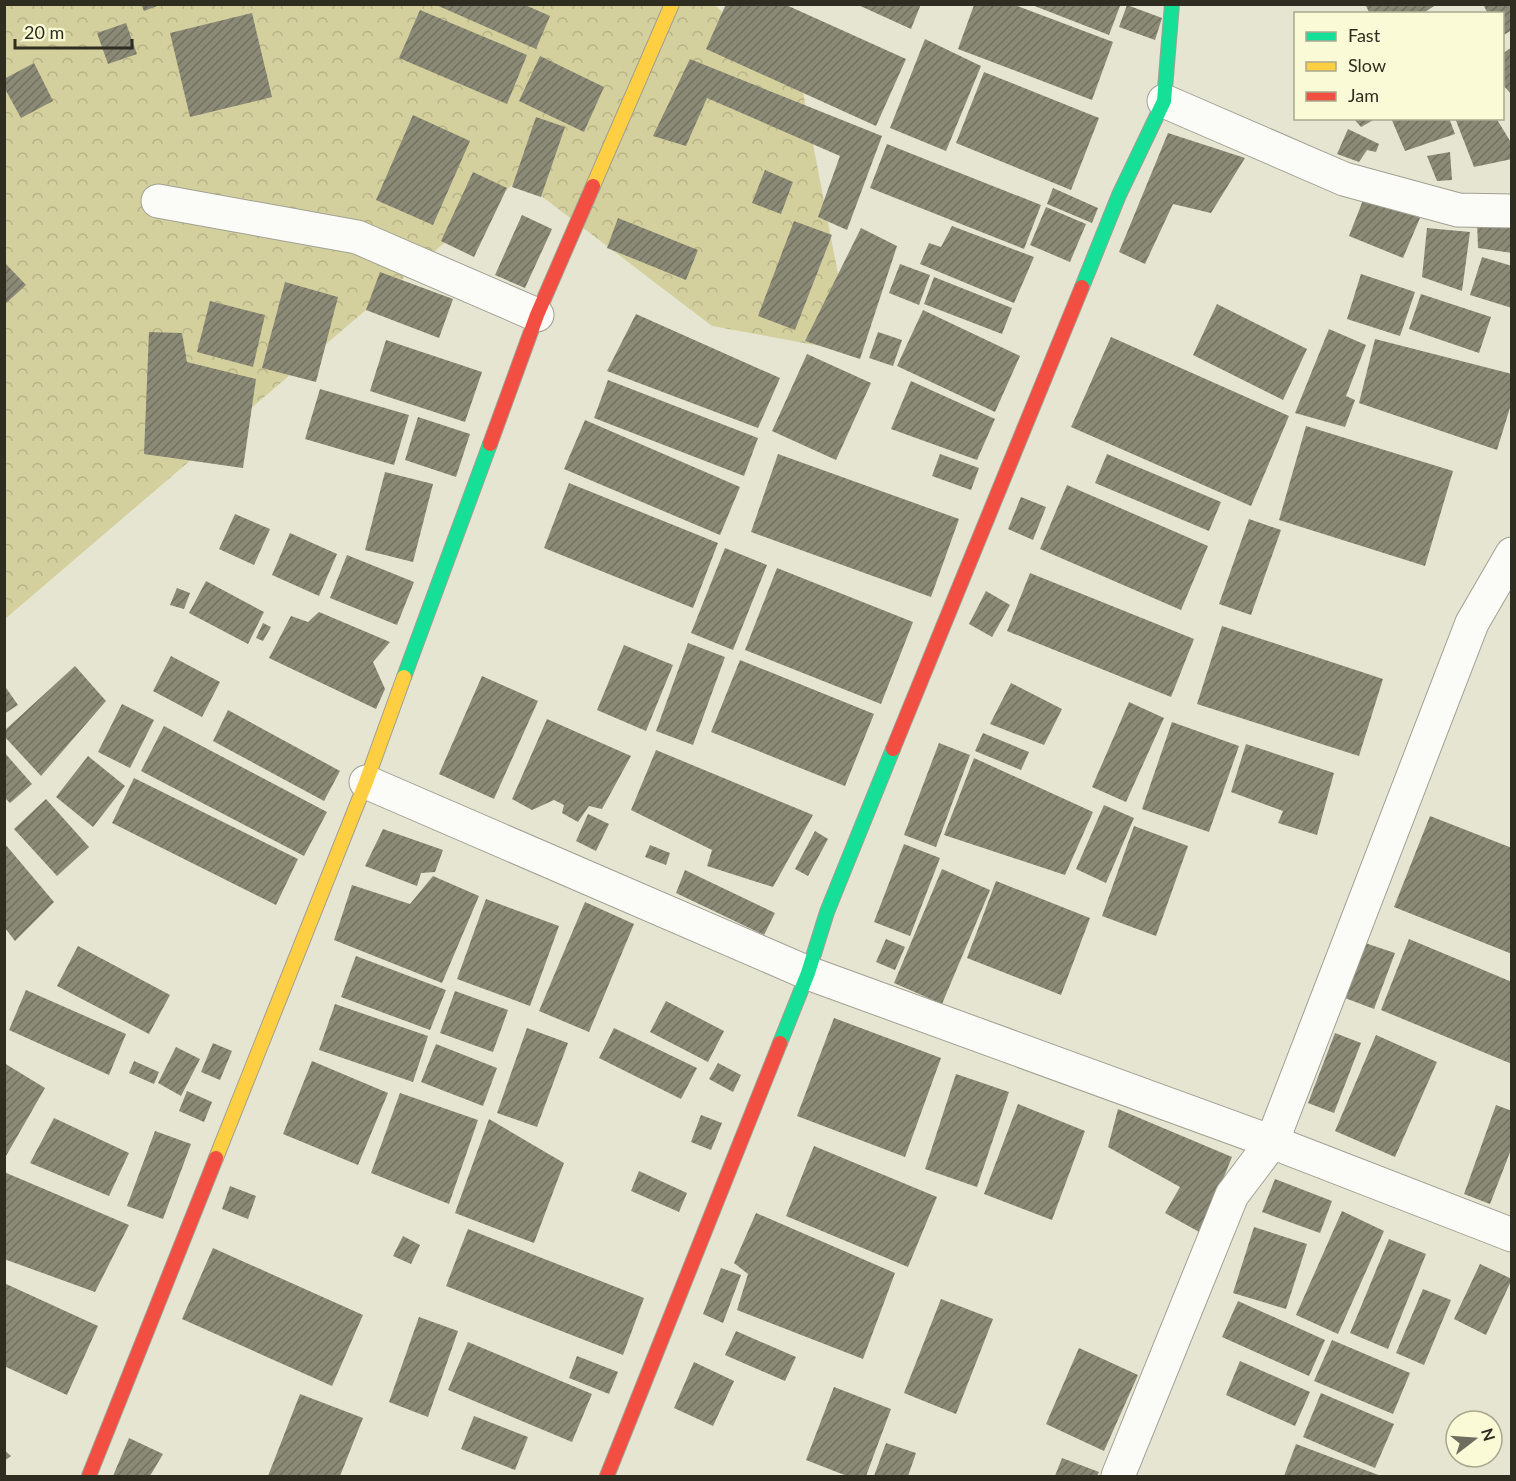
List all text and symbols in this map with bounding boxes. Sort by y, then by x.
scale bar [15,12,132,50]
legend [1294,12,1504,120]
text: 20 m [24,21,64,43]
text: Fast [1348,24,1381,46]
text: Slow [1348,54,1386,76]
text: Jam [1348,84,1379,106]
north arrow [1444,1409,1504,1469]
text: N [1478,1426,1500,1443]

